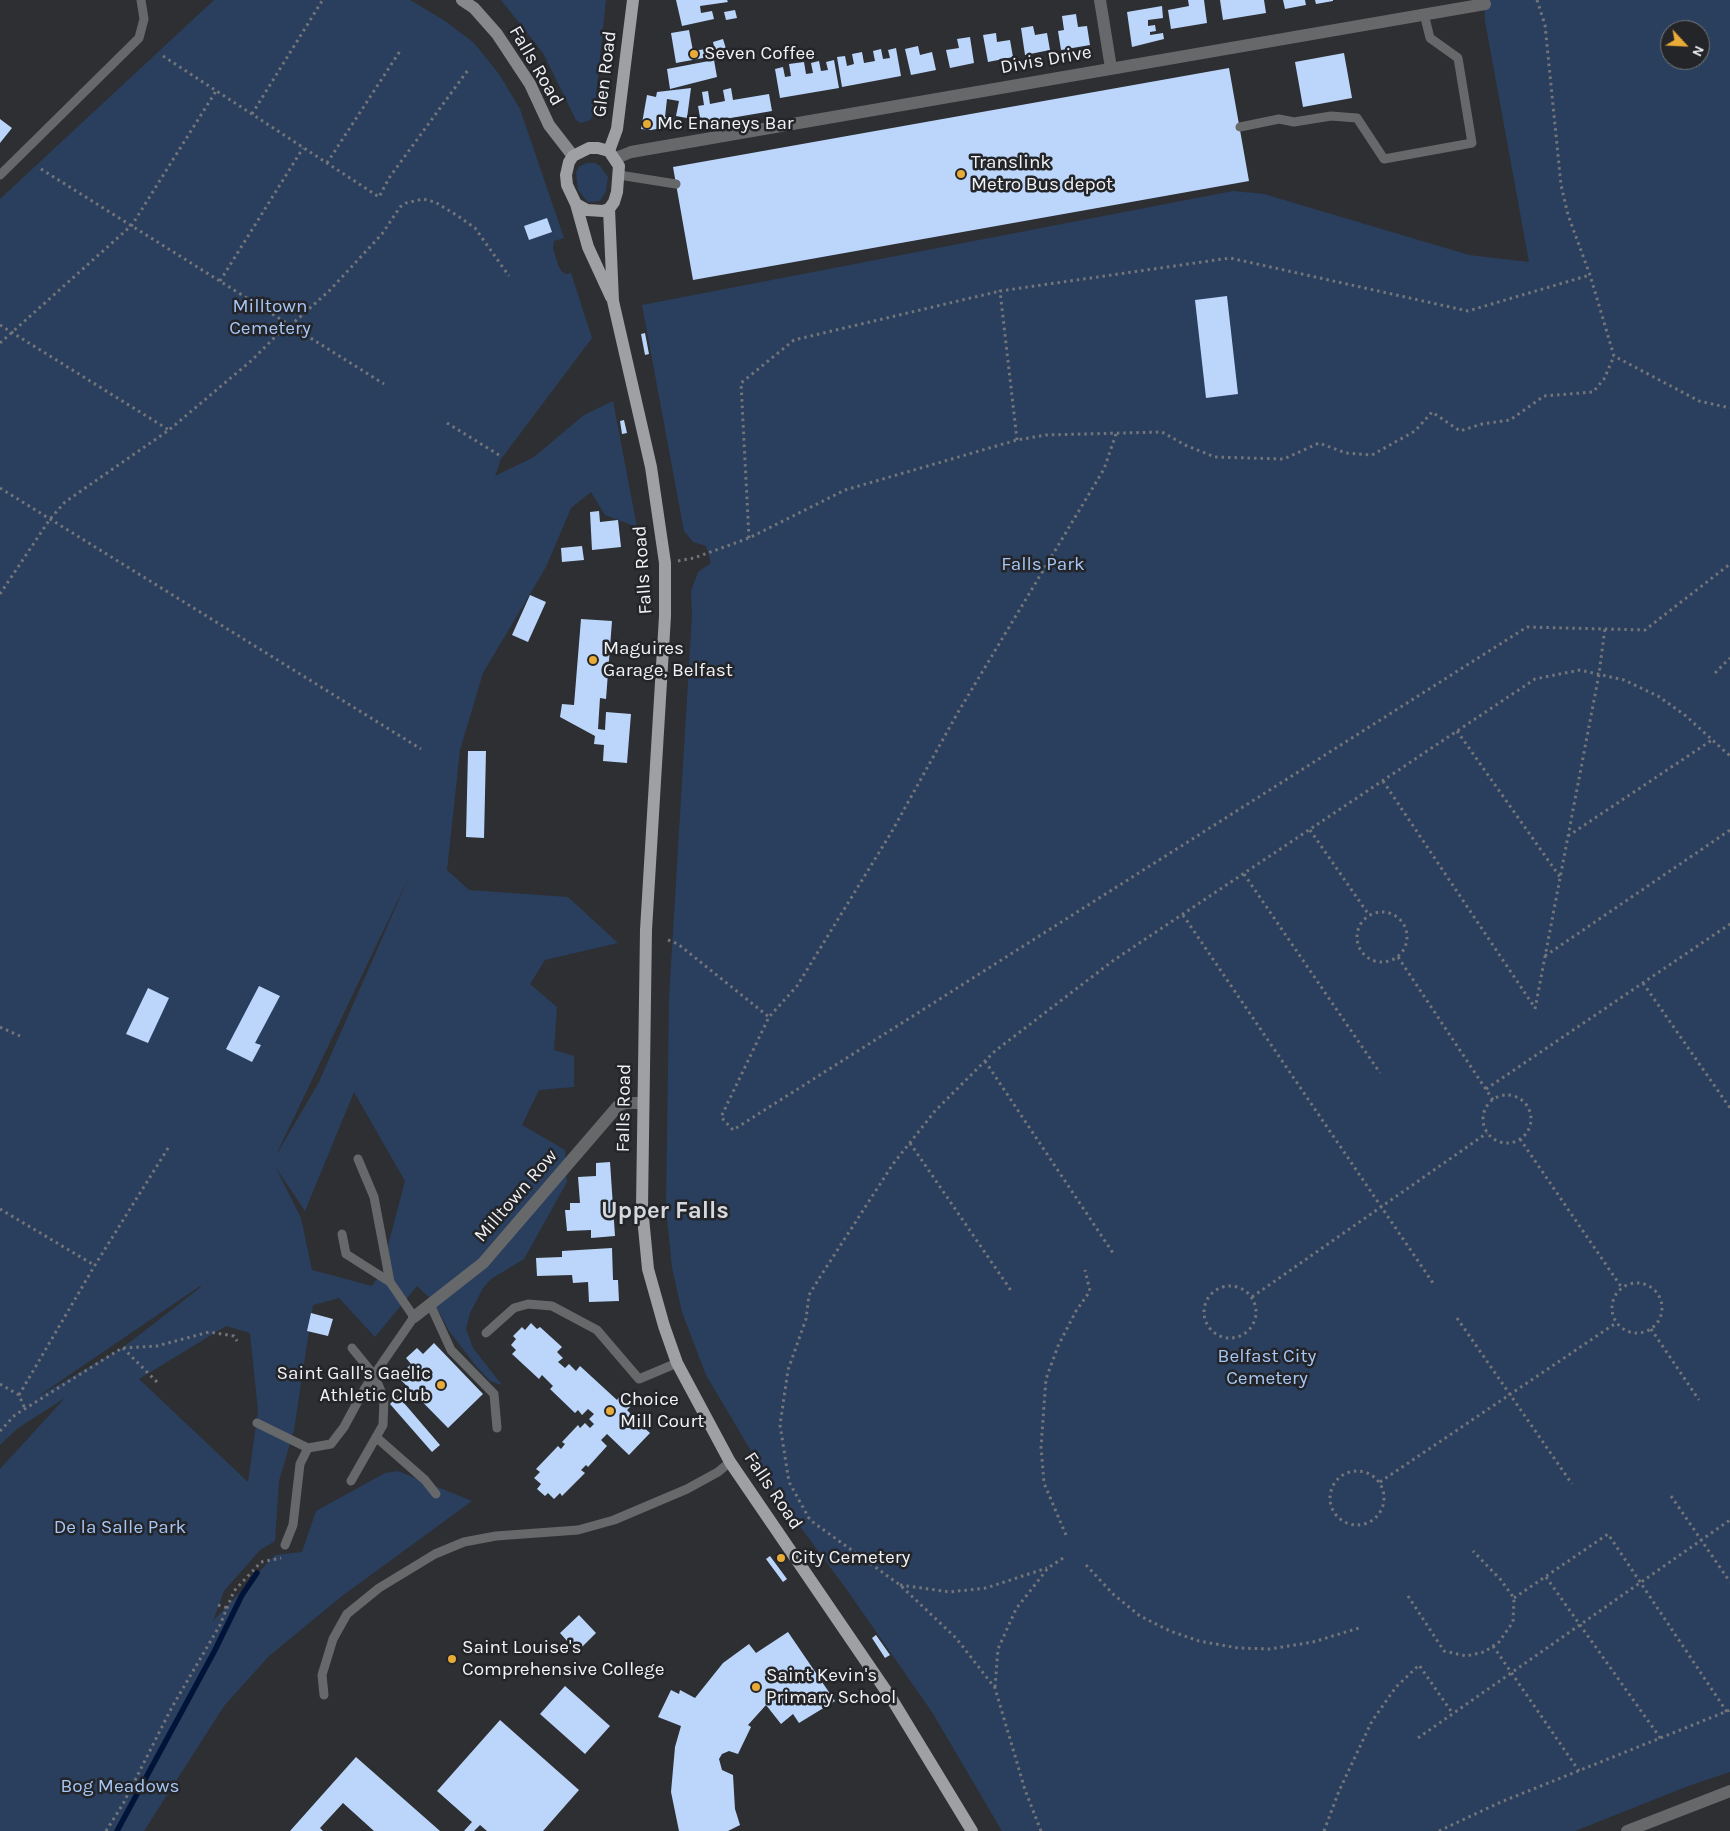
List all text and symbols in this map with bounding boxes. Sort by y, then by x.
north arrow [1660,20,1710,70]
street label: Falls Road [504,22,568,110]
street label: Glen Road [588,29,622,119]
street label: Divis Drive [999,41,1093,79]
place label: Seven Coffee [704,43,815,65]
text: N [1688,43,1708,59]
marker: Seven Coffee [688,48,700,60]
place label: Mc Enaneys Bar [657,113,794,135]
marker: Mc Enaneys Bar [641,118,653,130]
place label: Translink Metro Bus depot [971,152,1113,196]
marker: Translink Metro Bus depot [955,168,967,180]
park label: Milltown Cemetery [229,296,311,340]
street label: Falls Road [629,525,657,615]
park label: Falls Park [1001,554,1085,576]
place label: Maguires Garage, Belfast [603,638,733,682]
marker: Maguires Garage, Belfast [587,654,599,666]
street label: Falls Road [612,1063,636,1153]
street label: Milltown Row [470,1145,562,1247]
district label: Upper Falls [601,1197,729,1225]
park label: Belfast City Cemetery [1218,1346,1316,1390]
place label: Saint Gall's Gaelic Athletic Club [277,1363,431,1407]
marker: Saint Gall's Gaelic Athletic Club [435,1379,447,1391]
place label: Choice Mill Court [620,1389,704,1433]
marker: Choice Mill Court [604,1405,616,1417]
street label: Falls Road [739,1448,807,1534]
park label: De la Salle Park [54,1517,186,1539]
place label: City Cemetery [791,1547,910,1569]
marker: City Cemetery [775,1552,787,1564]
place label: Saint Louise's Comprehensive College [462,1637,665,1681]
marker: Saint Louise's Comprehensive College [446,1653,458,1665]
place label: Saint Kevin's Primary School [766,1665,896,1709]
marker: Saint Kevin's Primary School [750,1681,762,1693]
park label: Bog Meadows [60,1776,180,1798]

